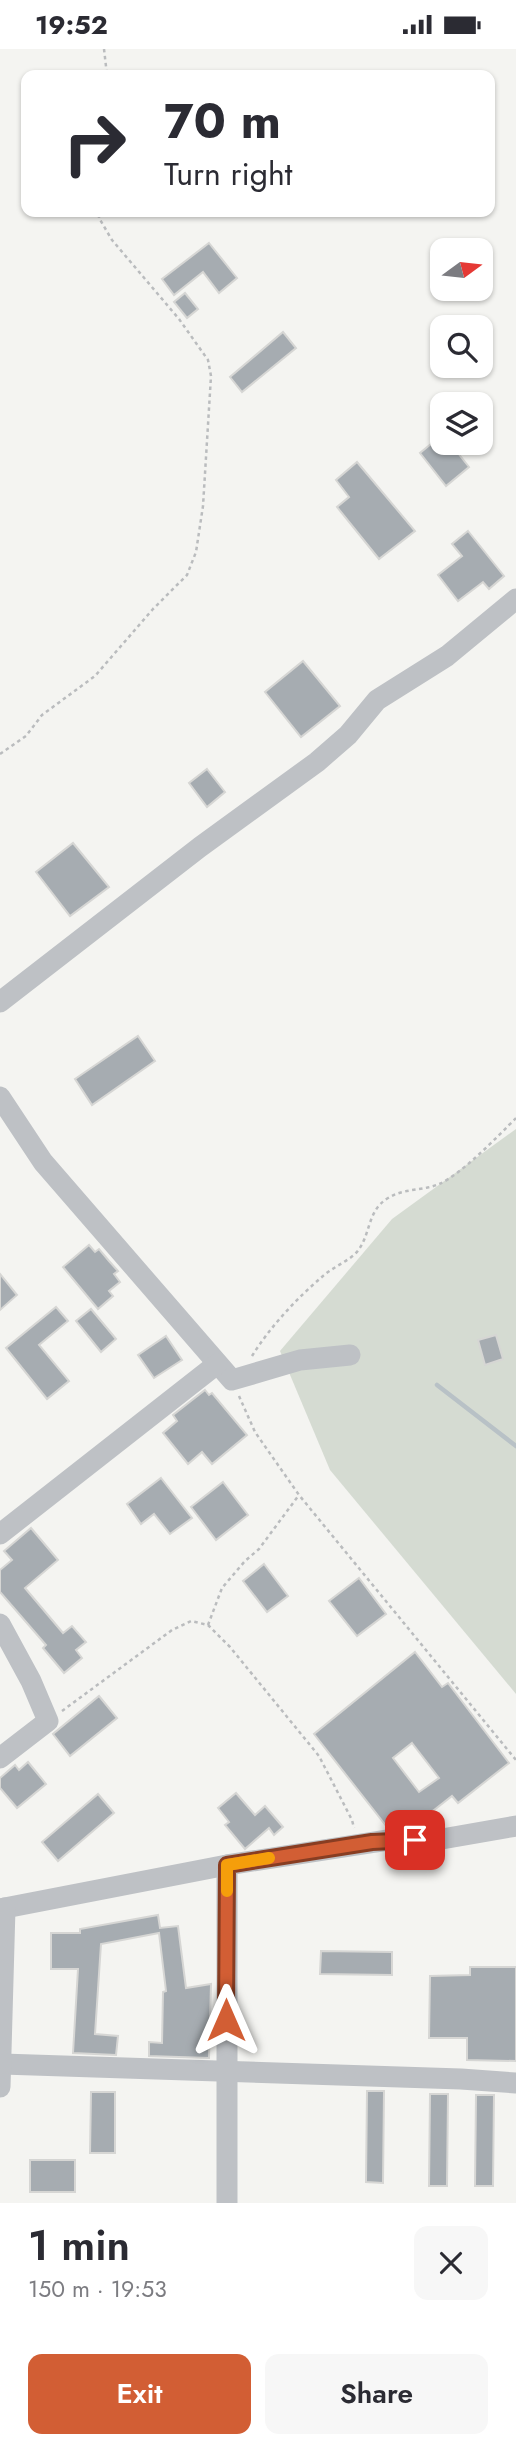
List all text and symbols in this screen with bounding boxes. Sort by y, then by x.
text: 19:52 [35,6,108,44]
text: 70 m [164,86,281,156]
icon: right [49,98,140,189]
text: Turn right [164,151,293,197]
north arrow [430,238,494,301]
map controls [430,238,493,455]
button: search [430,315,493,378]
button: layers [430,392,493,455]
pin [385,1810,445,1870]
icon: arrive [396,1821,434,1859]
position arrow [189,1983,263,2057]
text: 1 min [28,2215,130,2276]
button: close [414,2226,488,2300]
text: 150 m · 19:53 [28,2272,167,2306]
button: Exit [28,2354,251,2434]
button: Share [265,2354,488,2434]

